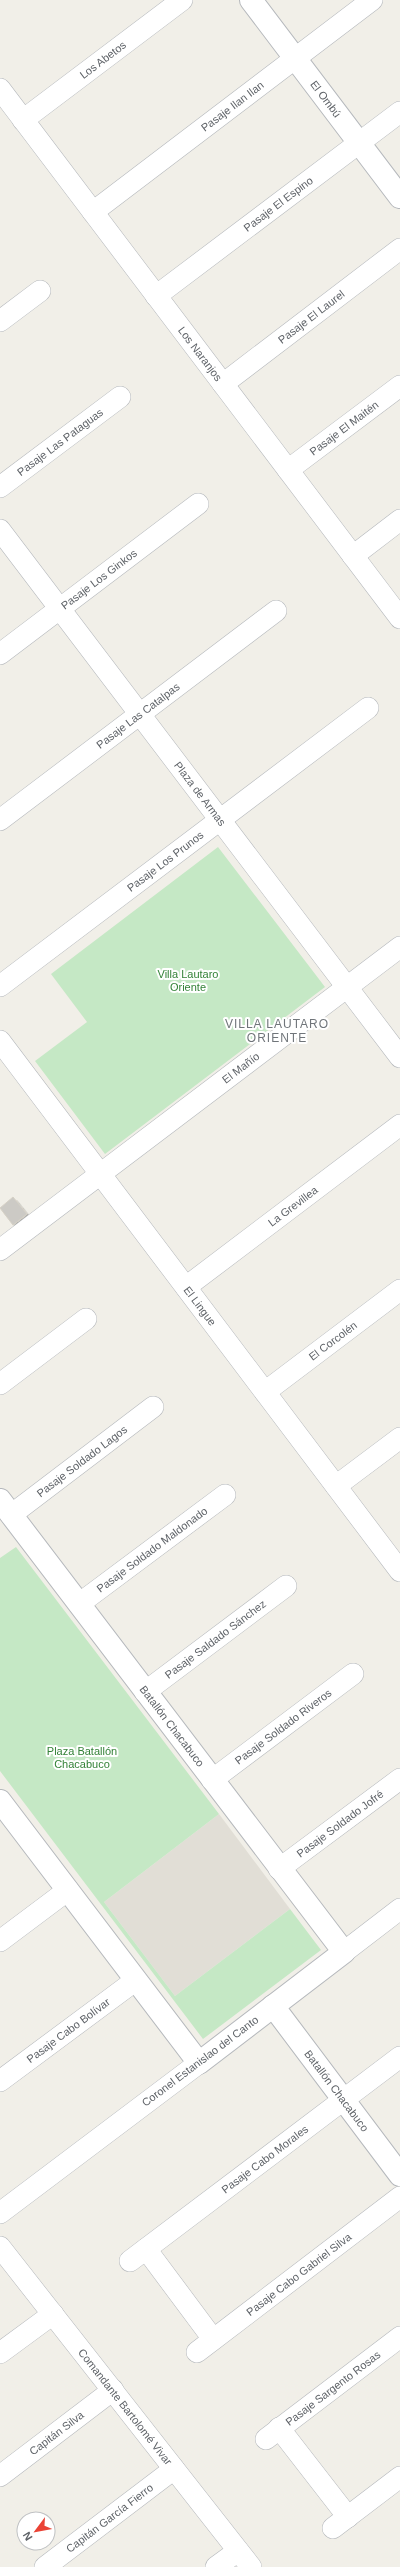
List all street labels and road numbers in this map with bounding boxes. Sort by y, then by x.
street label: Los Abetos [77,38,129,81]
street label: El Ombú [308,78,344,120]
street label: Pasaje Ilan Ilan [199,79,266,134]
street label: Pasaje El Espino [241,174,315,234]
street label: Pasaje El Laurel [276,288,347,346]
street label: Los Naranjos [176,324,225,384]
street label: Pasaje El Maitén [307,398,381,458]
street label: Pasaje Las Pataguas [15,406,106,478]
street label: Pasaje Los Ginkos [59,546,139,612]
street label: Pasaje Las Catalpas [94,680,182,751]
street label: Plaza de Armas [172,759,229,828]
street label: Pasaje Los Prunos [125,828,206,894]
street label: El Mañío [220,1050,262,1086]
street label: La Grevillea [266,1183,321,1229]
street label: El Lingue [181,1284,219,1328]
street label: El Corcolén [306,1319,359,1363]
street label: Pasaje Soldado Lagos [34,1423,130,1499]
street label: Pasaje Soldado Maldonado [94,1504,209,1595]
street label: Pasaje Saldado Sánchez [163,1597,268,1681]
street label: Batallón Chacabuco [137,1683,207,1769]
street label: Pasaje Soldado Riveros [233,1686,334,1767]
street label: Pasaje Soldado Jofré [294,1788,386,1860]
street label: Pasaje Cabo Bolívar [24,1995,112,2065]
street label: Coronel Estanislao del Canto [139,2013,261,2109]
street label: Batallón Chacabuco [302,2048,371,2134]
street label: Pasaje Cabo Morales [219,2122,311,2196]
street label: Pasaje Cabo Gabriel Silva [244,2230,354,2318]
street label: Comandante Bartolomé Vivar [76,2346,175,2467]
street label: Pasaje Sargento Rosas [283,2348,383,2428]
street label: Capitán Silva [27,2408,87,2457]
street label: Capitán García Fierro [64,2481,155,2555]

